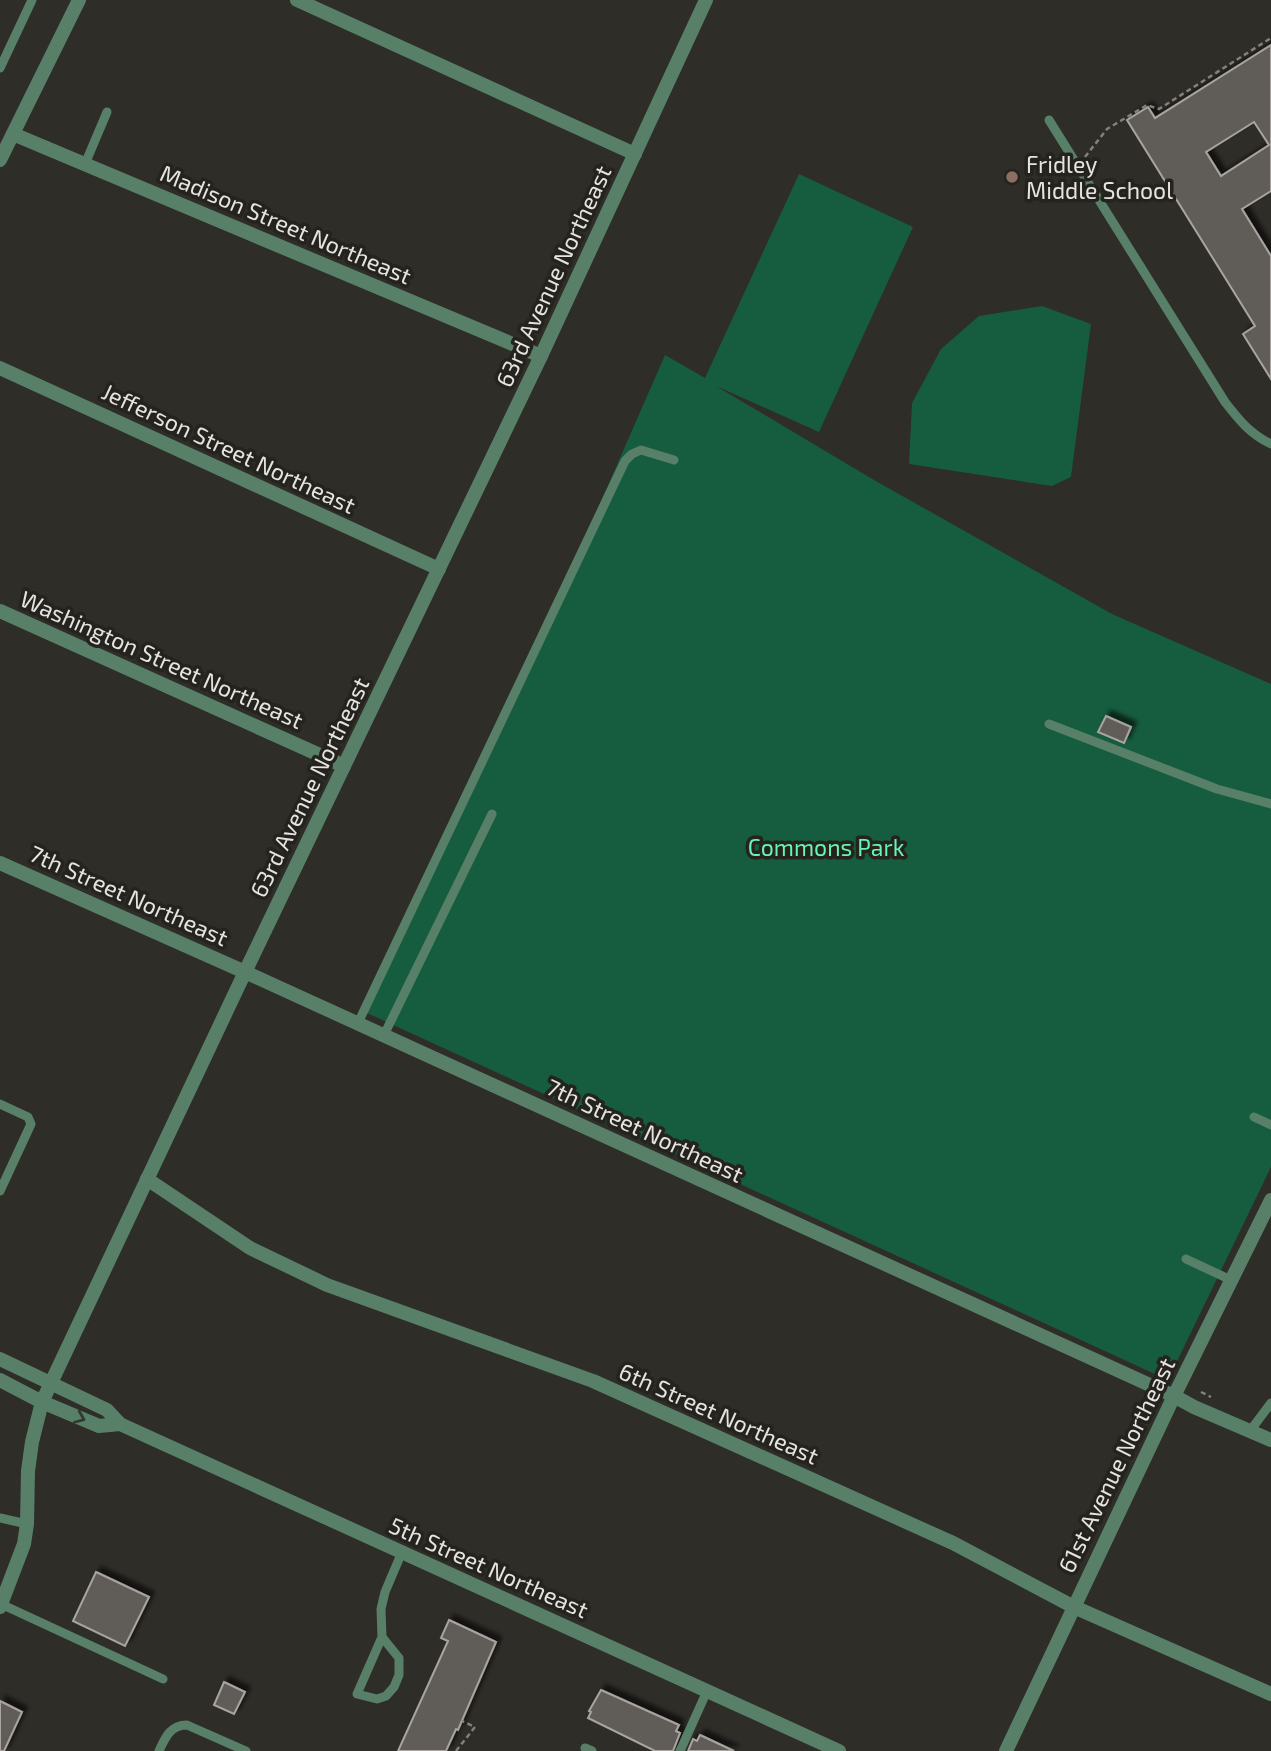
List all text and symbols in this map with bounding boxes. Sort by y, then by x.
place label: Fridley Middle School [1026,150,1173,204]
street label: Madison Street Northeast [156,158,416,290]
street label: 63rd Avenue Northeast [489,161,617,391]
marker: Fridley Middle School [1004,169,1020,185]
street label: Jefferson Street Northeast [98,377,360,519]
street label: Washington Street Northeast [16,584,308,734]
street label: 63rd Avenue Northeast [244,672,374,901]
park label: Commons Park [748,833,905,861]
street label: 7th Street Northeast [25,839,233,951]
street label: 7th Street Northeast [542,1072,748,1188]
street label: 61st Avenue Northeast [1052,1353,1180,1577]
street label: 6th Street Northeast [615,1356,823,1470]
one-way arrow [73,1410,85,1424]
street label: 5th Street Northeast [385,1511,593,1624]

